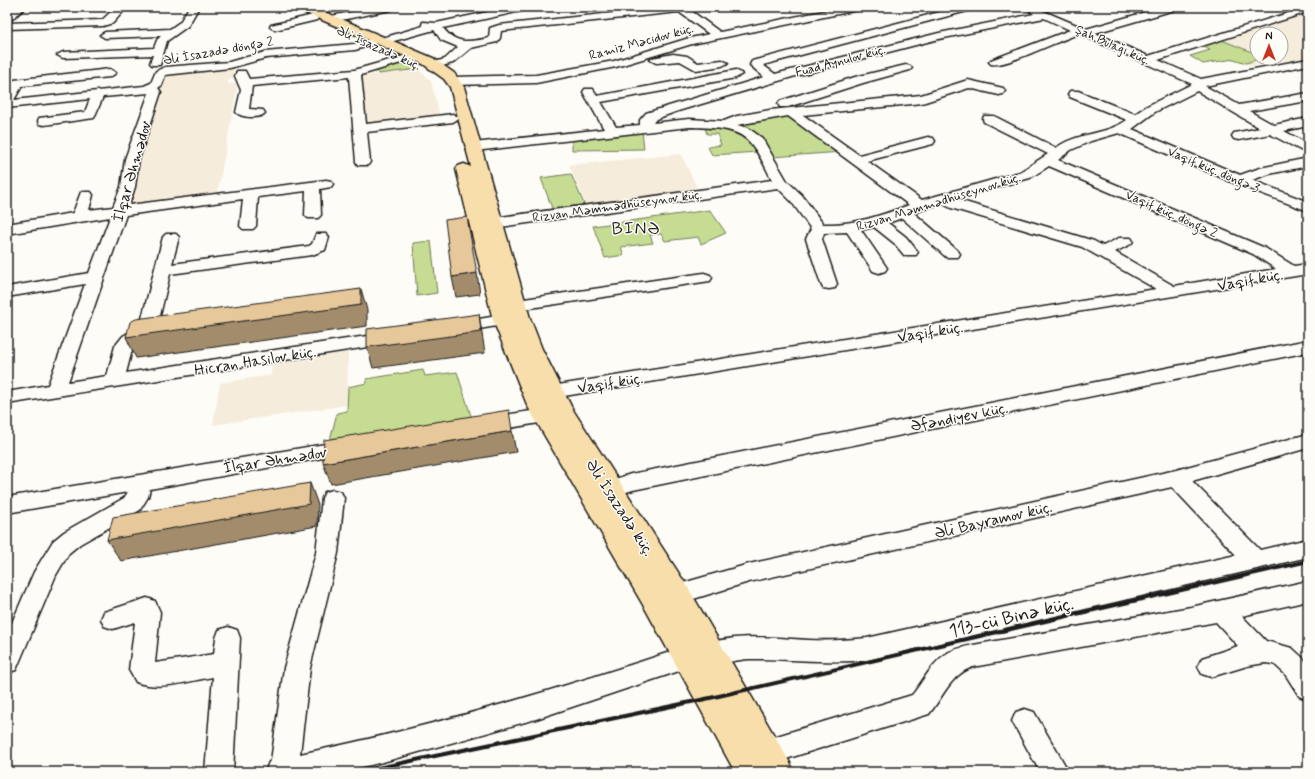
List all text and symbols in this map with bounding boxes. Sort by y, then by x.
street label: Ramiz Məcidov küç. [587,20,696,65]
street label: Şah Bulağı küç. [1072,21,1153,69]
street label: Əli İsazadə küç. [334,22,423,75]
north arrow [1249,26,1289,66]
text: N [1265,30,1273,44]
street label: Əli İsazadə döngə 2 [162,33,276,72]
street label: Fuad Aynulov küç. [793,41,888,82]
street label: İlqar Əhmədov [108,118,157,225]
street label: Vaqif küç. döngə 3 [1164,143,1262,199]
street label: Rizvan Məmmədhüseynov küç. [854,169,1023,236]
street label: Rizvan Məmmədhüseynov küç. [531,186,703,227]
street label: Vaqif küç. döngə 2 [1122,186,1221,244]
district label: BINƏ [612,217,660,241]
street label: Vaqif küç. [1216,264,1285,297]
street label: Vaqif küç. [896,317,965,348]
street label: Hicran Hasilov küç. [193,341,318,381]
street label: Vaqif küç. [576,368,645,399]
street label: Əfəndiyev küç. [909,398,1010,437]
street label: İlqar Əhmədov [222,442,329,479]
street label: Əli İsazadə küç. [581,455,659,560]
street label: Əli Bayramov küç. [932,497,1054,544]
street label: 113-cü Binə küç. [947,591,1076,644]

